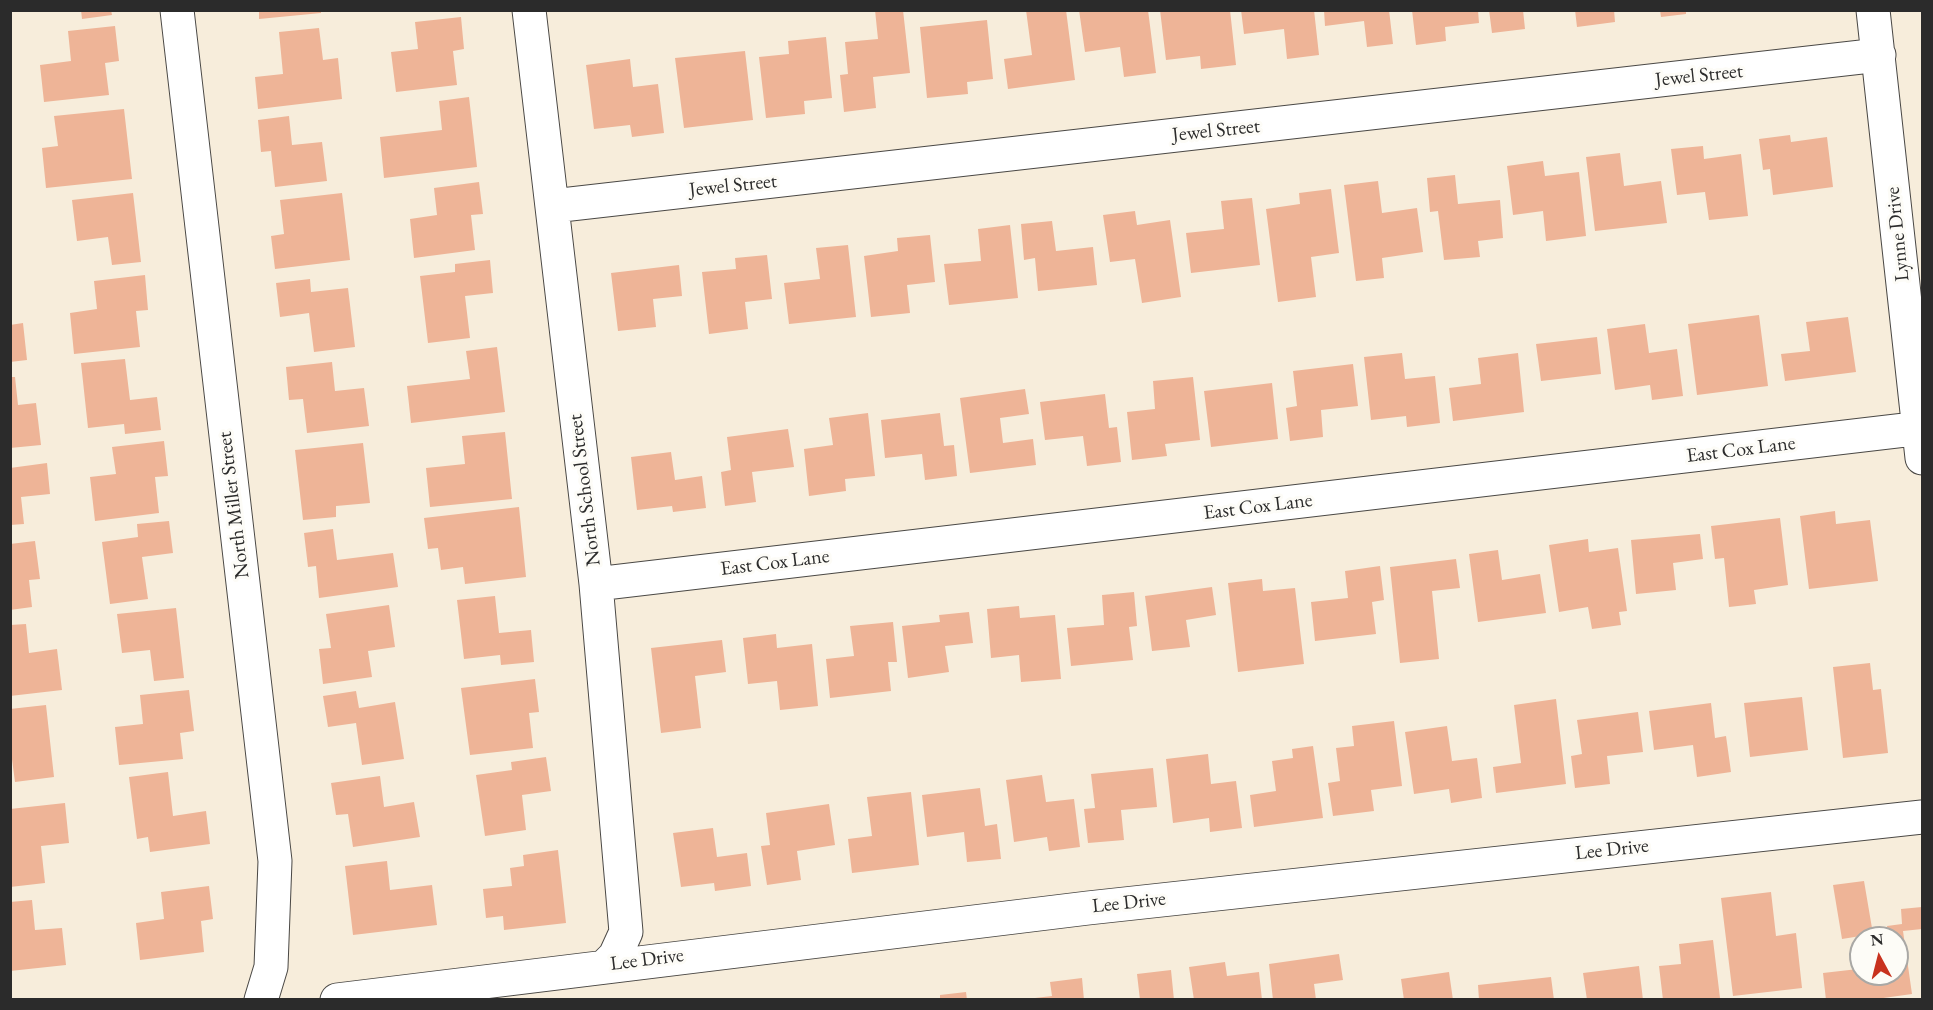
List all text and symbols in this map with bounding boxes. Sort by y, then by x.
street label: Jewel Street [1654,59,1744,93]
street label: Jewel Street [1171,114,1261,148]
street label: Jewel Street [688,169,778,203]
street label: Lynne Drive [1881,185,1915,283]
street label: North School Street [564,413,606,567]
street label: North Miller Street [213,430,255,580]
street label: East Cox Lane [1685,431,1797,469]
street label: East Cox Lane [1202,488,1314,526]
street label: East Cox Lane [719,544,831,582]
street label: Lee Drive [1574,834,1650,866]
street label: Lee Drive [1091,887,1167,919]
north arrow [1849,926,1909,986]
text: N [1869,928,1885,951]
street label: Lee Drive [609,944,685,976]

